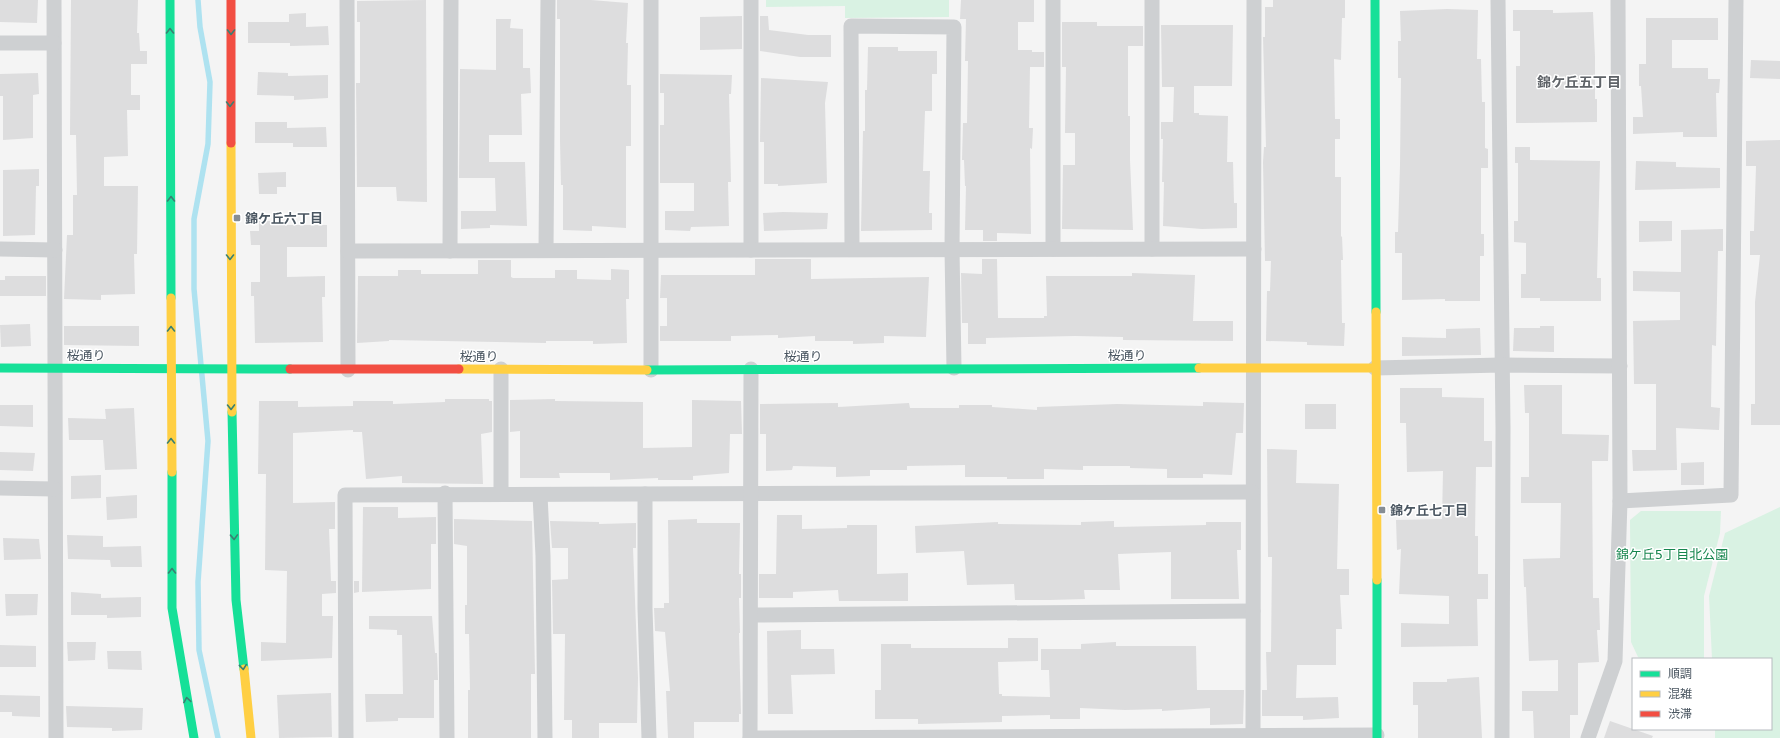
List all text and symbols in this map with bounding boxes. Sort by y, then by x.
one-way arrow [166,28,174,34]
one-way arrow [226,29,235,35]
district label: 錦ケ丘五丁目 [1537,74,1621,90]
one-way arrow [226,101,234,107]
one-way arrow [167,196,175,202]
place label: 錦ケ丘六丁目 [245,211,323,226]
marker: 錦ケ丘六丁目 [232,213,242,223]
one-way arrow [226,254,234,260]
one-way arrow [167,326,175,332]
street label: 桜通り [66,348,106,363]
street label: 桜通り [1107,348,1147,363]
street label: 桜通り [459,349,499,364]
street label: 桜通り [783,349,823,364]
one-way arrow [227,404,235,410]
one-way arrow [167,438,175,444]
place label: 錦ケ丘七丁目 [1390,503,1468,518]
marker: 錦ケ丘七丁目 [1377,505,1387,515]
one-way arrow [230,534,238,540]
park label: 錦ケ丘5丁目北公園 [1616,547,1728,562]
one-way arrow [168,568,176,574]
legend [1632,658,1772,730]
one-way arrow [238,664,247,670]
text: 順調 [1668,667,1692,681]
text: 混雑 [1668,687,1692,701]
one-way arrow [183,696,192,703]
text: 渋滞 [1668,707,1692,721]

